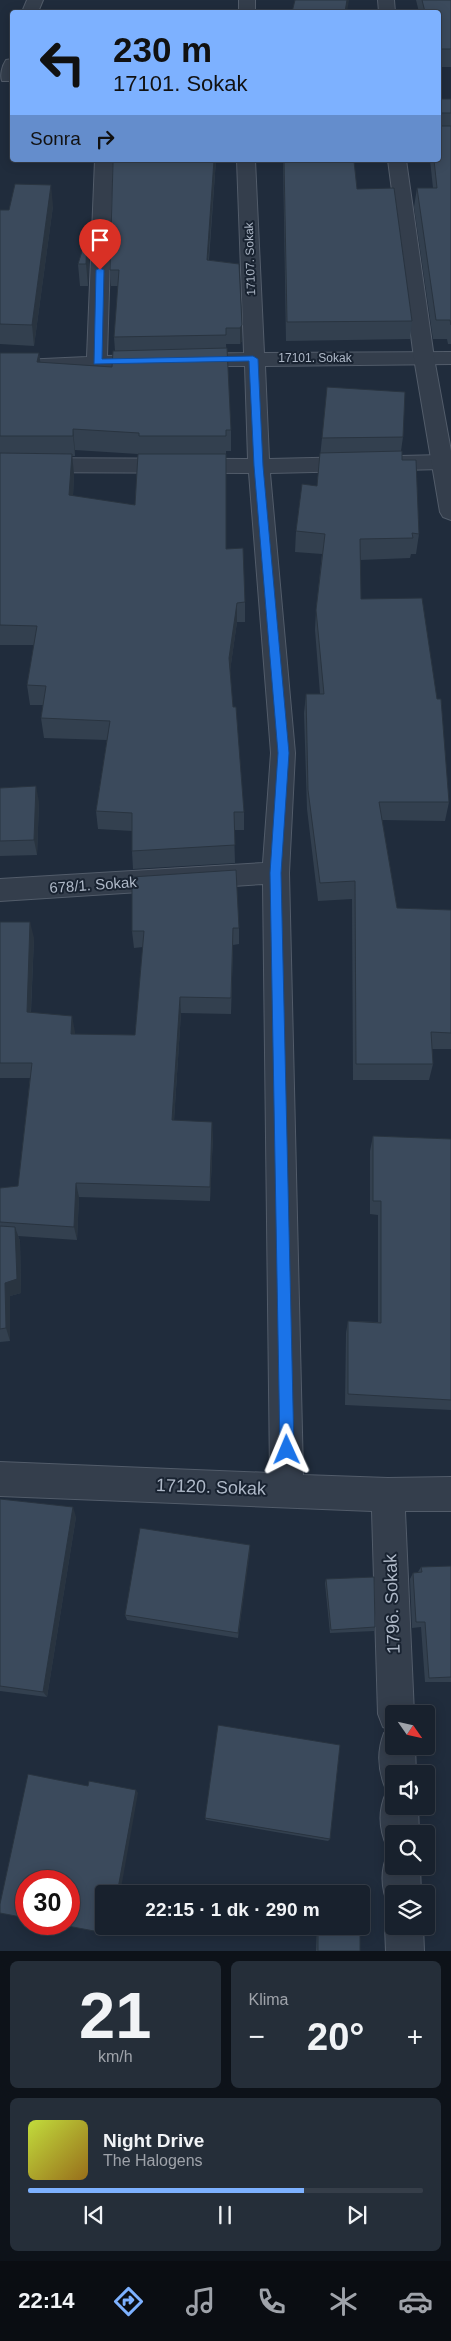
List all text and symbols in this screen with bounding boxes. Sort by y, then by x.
icon: left [30,30,95,95]
text: 230 m [113,30,212,69]
text: 17101. Sokak [113,71,248,96]
icon: right [91,125,119,153]
text: Sonra [30,128,81,149]
pin [79,219,121,270]
street label: 17107. Sokak [242,221,258,296]
icon: arrive [86,226,114,254]
street label: 17101. Sokak [278,351,353,365]
street label: 678/1. Sokak [49,873,138,896]
position arrow [260,1423,312,1475]
street label: 17120. Sokak [156,1475,267,1499]
street label: 1796. Sokak [380,1553,404,1654]
north arrow [385,1705,435,1755]
map controls [385,1705,435,1935]
button: sound [385,1765,435,1815]
button: search [385,1825,435,1875]
speed limit sign: 30 [15,1870,80,1935]
button: layers [385,1885,435,1935]
text: 22:15 · 1 dk · 290 m [145,1899,320,1920]
text: 21 [79,1979,151,2052]
text: Klima [249,1991,289,2008]
text: 20° [307,2016,364,2058]
text: − [249,2021,265,2052]
text: + [407,2021,423,2052]
text: km/h [98,2048,133,2065]
text: Night Drive [103,2130,204,2151]
text: The Halogens [103,2152,203,2169]
icon: previous [80,2201,108,2229]
icon: pause [211,2201,239,2229]
icon: next [343,2201,371,2229]
icon: directions [111,2284,146,2319]
icon: music [183,2284,218,2319]
icon: phone [254,2284,289,2319]
icon: climate [326,2284,361,2319]
icon: car [398,2284,433,2319]
text: 22:14 [18,2288,75,2313]

